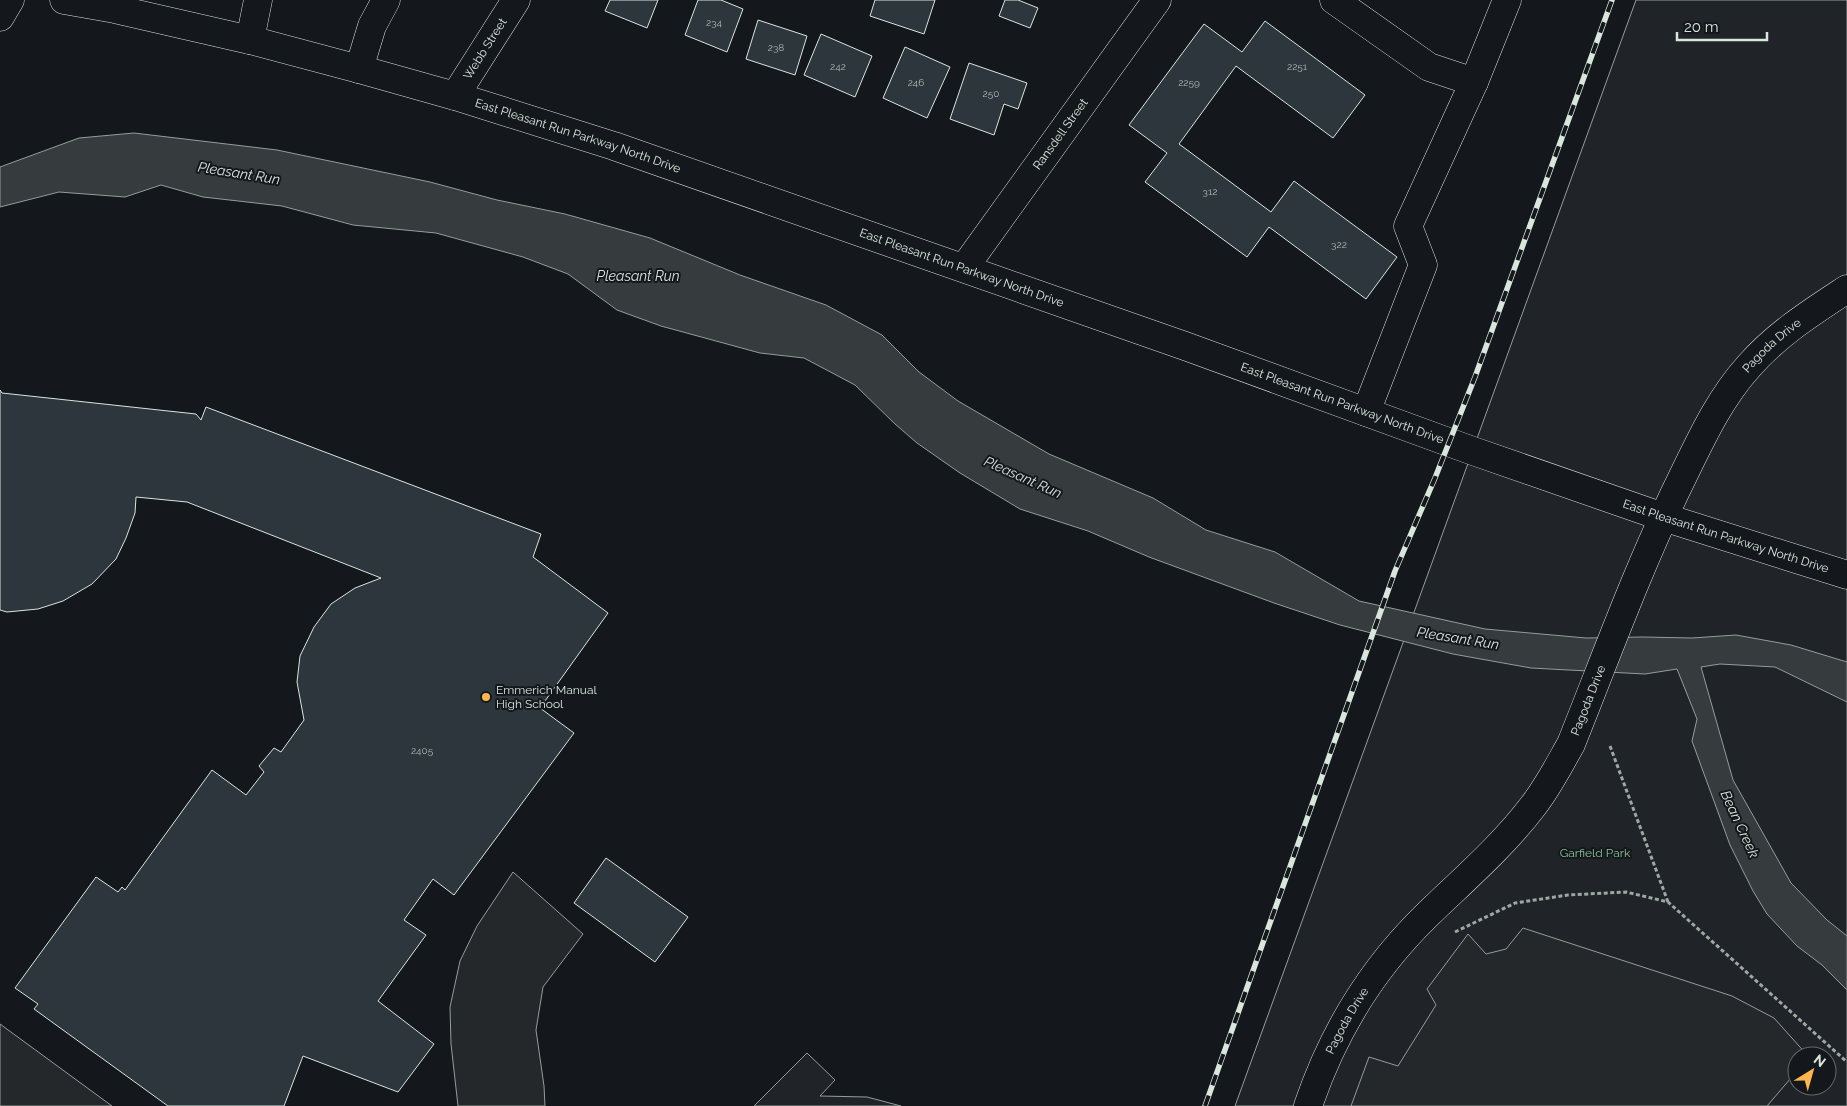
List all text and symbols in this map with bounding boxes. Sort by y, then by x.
scale bar [1677,10,1767,42]
street label: Webb Street [460,15,510,82]
house number: 234 [706,17,723,28]
text: 20 m [1684,18,1719,36]
house number: 238 [768,42,784,53]
house number: 242 [830,61,846,72]
house number: 2251 [1287,61,1308,72]
house number: 246 [908,77,924,88]
house number: 2259 [1178,77,1200,88]
house number: 250 [983,88,999,99]
street label: East Pleasant Run Parkway North Drive [473,96,683,176]
street label: Ransdell Street [1030,96,1091,172]
water label: Pleasant Run [197,159,281,187]
house number: 312 [1203,186,1217,197]
street label: East Pleasant Run Parkway North Drive [858,226,1066,310]
house number: 322 [1331,239,1347,250]
water label: Pleasant Run [597,268,680,284]
street label: Pagoda Drive [1739,315,1804,376]
street label: East Pleasant Run Parkway North Drive [1239,360,1446,447]
water label: Pleasant Run [982,453,1064,501]
street label: East Pleasant Run Parkway North Drive [1621,497,1831,576]
water label: Pleasant Run [1416,624,1500,652]
street label: Pagoda Drive [1568,663,1608,738]
place label: Emmerich Manual High School [496,683,597,711]
marker: Emmerich Manual High School [480,691,492,703]
house number: 2405 [411,745,434,756]
water label: Bean Creek [1717,788,1763,861]
park label: Garfield Park [1560,846,1631,860]
street label: Pagoda Drive [1323,985,1371,1056]
north arrow [1787,1046,1837,1096]
text: N [1811,1051,1829,1070]

